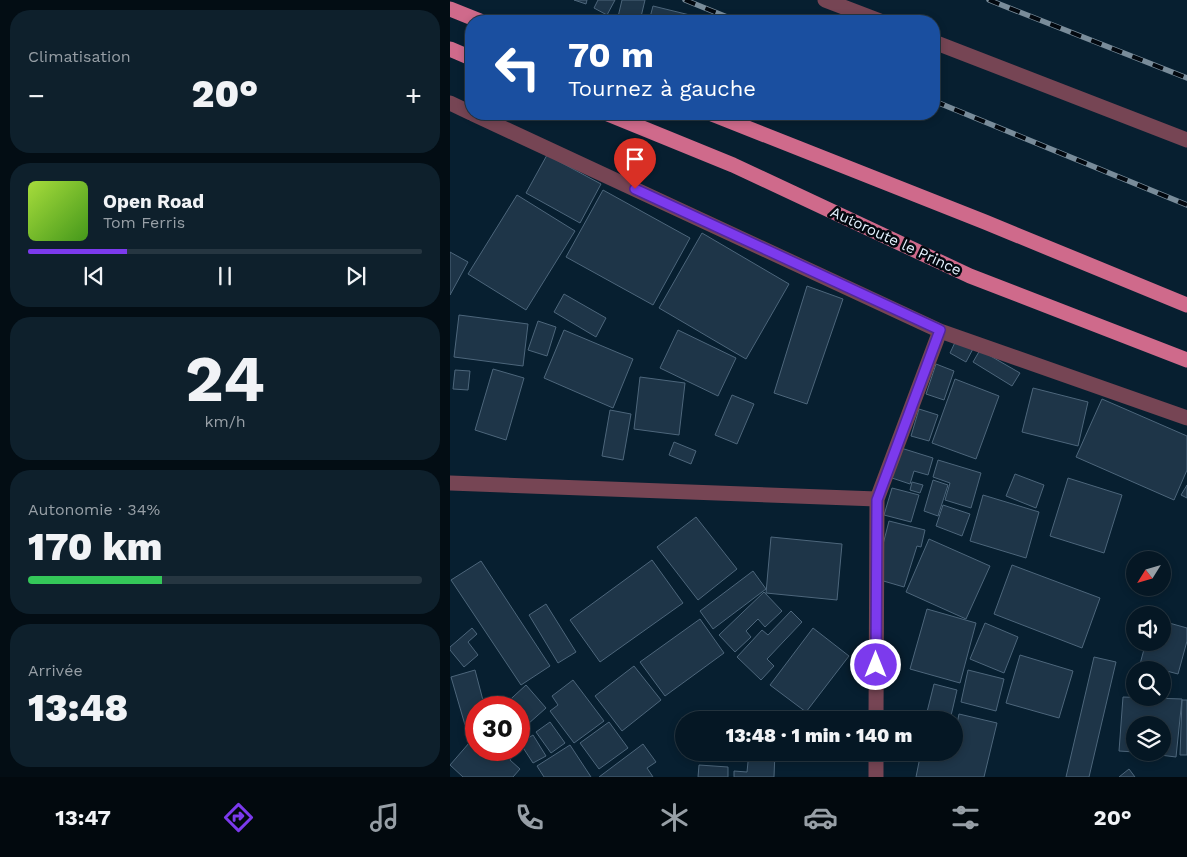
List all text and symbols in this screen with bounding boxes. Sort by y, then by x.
text: 70 m [568,34,654,76]
icon: left [485,35,550,100]
text: Climatisation [28,47,131,66]
text: 20° [192,72,258,116]
text: Tournez à gauche [568,76,756,101]
text: − [28,79,45,112]
text: + [405,79,422,112]
pin [614,138,656,189]
icon: arrive [621,145,649,173]
text: Open Road [103,190,204,213]
street label: Autoroute le Prince [828,203,964,279]
text: Tom Ferris [103,213,185,232]
icon: previous [80,262,108,290]
icon: pause [211,262,239,290]
icon: next [342,262,370,290]
text: 24 [185,341,265,417]
text: km/h [204,412,246,431]
text: Autonomie · 34% [28,500,160,519]
text: 170 km [28,525,162,569]
north arrow [1126,551,1171,596]
map controls [1126,551,1171,761]
button: sound [1126,606,1171,651]
position arrow [849,638,901,690]
text: Arrivée [28,661,83,680]
button: search [1126,661,1171,706]
text: 13:48 [28,686,128,730]
speed limit sign: 30 [465,696,530,761]
button: layers [1126,716,1171,761]
text: 13:48 · 1 min · 140 m [726,724,912,747]
icon: directions [221,800,256,835]
icon: music [367,800,402,835]
icon: phone [512,800,547,835]
icon: climate [657,800,692,835]
icon: car [803,800,838,835]
icon: filters [948,800,983,835]
text: 13:47 [55,805,111,830]
text: 20° [1094,805,1132,830]

